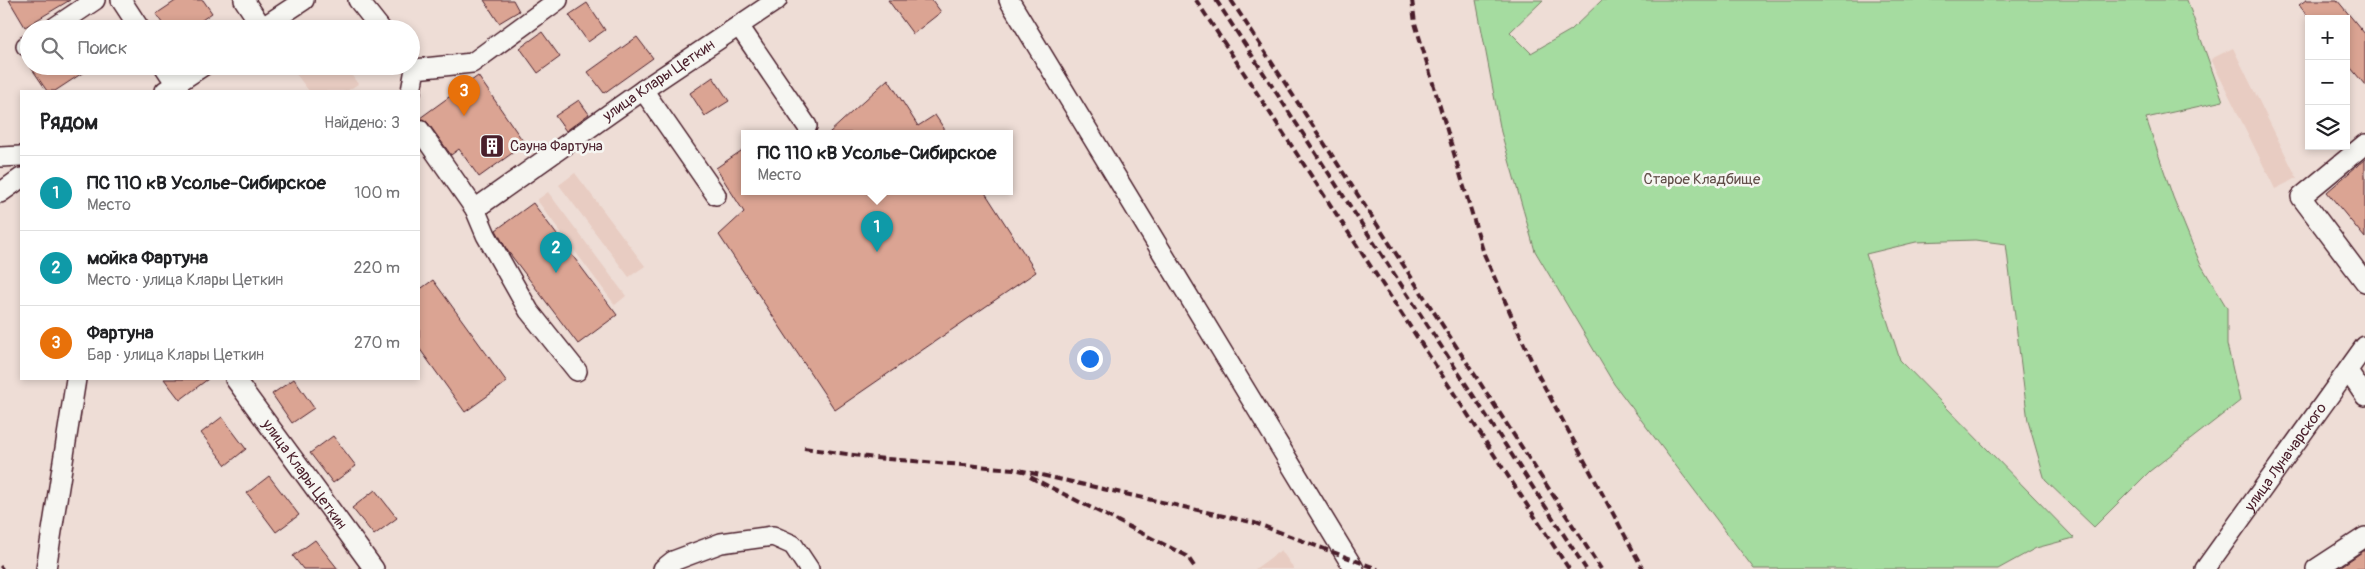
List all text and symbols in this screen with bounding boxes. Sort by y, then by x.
map controls [2305,15,2350,150]
button: + [2305,15,2350,60]
search box [20,20,420,75]
icon: search [38,34,66,62]
text: Поиск [78,36,128,60]
street label: улица Клары Цеткин [598,36,719,126]
button: − [2305,60,2350,105]
pin: 3 [448,75,480,116]
button: layers [2305,105,2350,150]
text: Рядом [40,109,98,136]
text: Найдено: 3 [324,113,400,133]
popup [741,130,1013,195]
building icon: Сауна Фартуна [479,133,505,159]
place label: Сауна Фартуна [510,137,603,156]
text: ПС 110 кВ Усолье-Сибирское [758,141,996,165]
text: Место [758,165,801,185]
park label: Старое Кладбище [1644,170,1761,189]
text: ПС 110 кВ Усолье-Сибирское [87,171,326,195]
text: 1 [53,183,59,203]
text: 100 m [354,183,400,203]
text: Место [87,195,131,215]
pin: 1 [861,211,893,252]
pin: 2 [540,232,572,273]
text: мойка Фартуна [87,246,208,270]
text: 2 [52,258,60,278]
text: 220 m [354,258,400,278]
text: Место · улица Клары Цеткин [87,270,283,290]
text: Фартуна [87,321,153,345]
text: 3 [52,333,60,353]
text: 270 m [354,333,400,353]
text: Бар · улица Клары Цеткин [87,345,264,365]
your location [1077,346,1103,372]
street label: улица Луначарского [2240,399,2331,516]
street label: улица Клары Цеткин [257,415,351,533]

